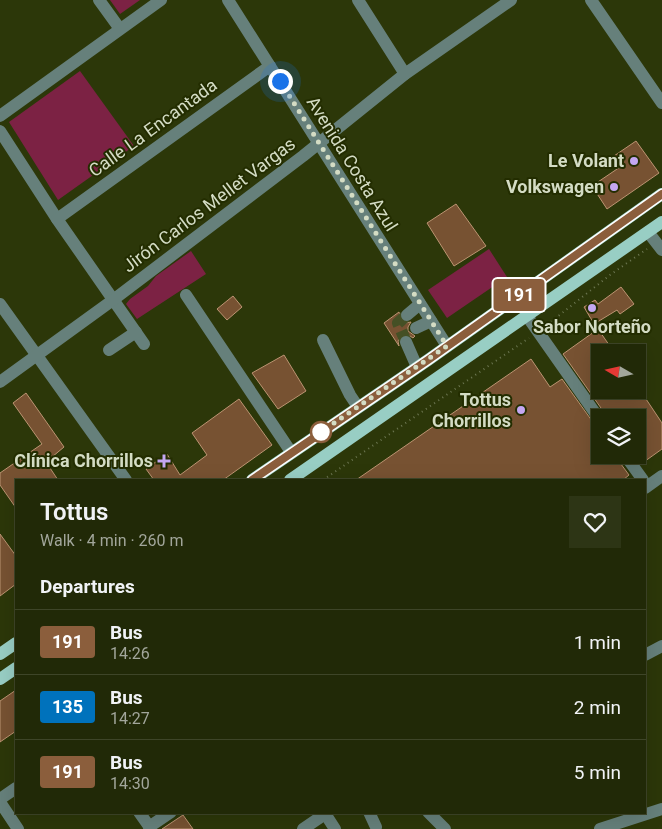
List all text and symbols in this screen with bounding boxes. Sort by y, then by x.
your location [268,69,293,94]
street label: Calle La Encantada [85,74,221,181]
street label: Avenida Costa Azul [303,93,402,235]
street label: Jirón Carlos Mellet Vargas [118,133,299,276]
place label: Le Volant [548,150,624,171]
marker: Le Volant [628,155,640,167]
place label: Volkswagen [506,176,604,197]
marker: Volkswagen [608,181,620,193]
line badge: 191 [490,279,548,311]
text: 191 [504,284,534,305]
marker: Sabor Norteño [586,302,598,314]
place label: Sabor Norteño [533,316,651,337]
north arrow [591,344,646,399]
map controls [591,344,646,464]
place label: Tottus Chorrillos [432,389,511,431]
marker: Tottus Chorrillos [515,404,527,416]
button: layers [591,409,646,464]
unlabelled marker [310,421,332,443]
place label: Clínica Chorrillos [14,450,153,471]
marker: Clínica Chorrillos [157,454,171,468]
button: heart [569,496,621,548]
text: Tottus [40,498,108,526]
text: Walk · 4 min · 260 m [40,531,184,550]
text: Departures [40,575,135,598]
text: Bus [110,621,143,644]
text: 191 [52,631,83,652]
text: 1 min [574,631,621,654]
text: 14:26 [110,644,150,663]
text: Bus [110,686,143,709]
text: 135 [52,696,83,717]
text: 2 min [574,696,621,719]
text: 14:27 [110,709,150,728]
text: Bus [110,751,143,774]
text: 191 [52,761,83,782]
text: 5 min [574,761,621,784]
text: 14:30 [110,774,150,793]

